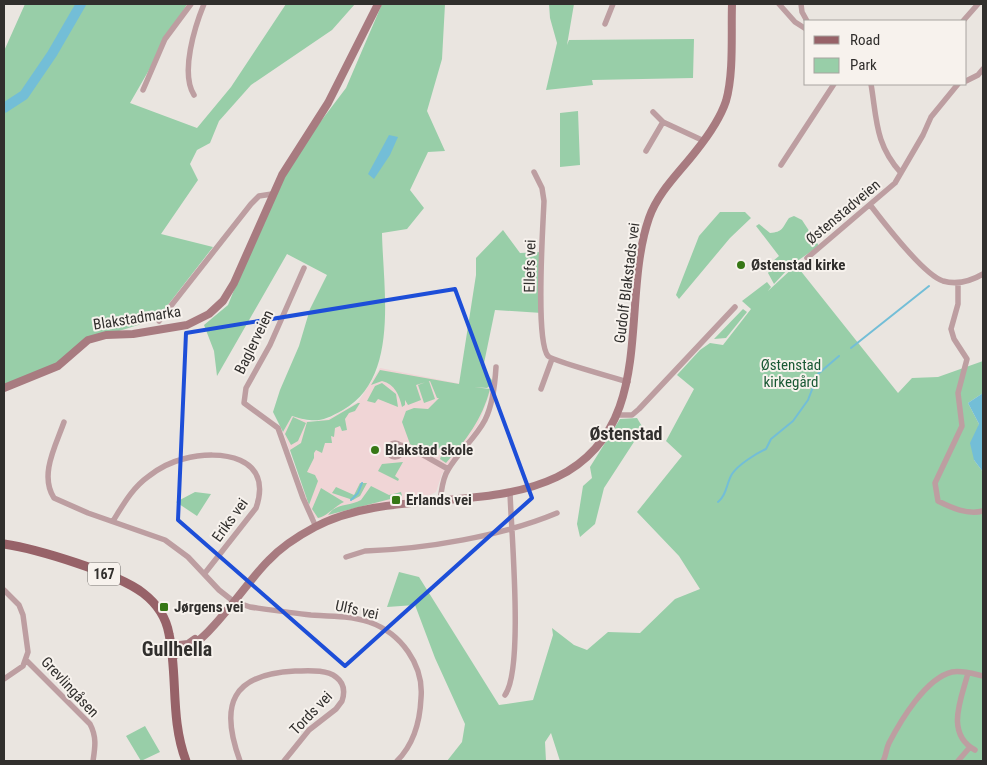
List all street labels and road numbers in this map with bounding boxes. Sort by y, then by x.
street label: Østenstadveien [802,176,884,248]
street label: Gudolf Blakstads vei [611,222,643,344]
street label: Ellefs vei [521,239,539,293]
street label: Blakstadmarka [92,302,182,334]
street label: Baglerveien [231,307,277,377]
street label: Eriks vei [208,495,252,545]
road number: 167 [88,562,120,586]
street label: Ulfs vei [334,597,380,623]
street label: Grevlingåsen [37,653,103,721]
street label: Tords vei [286,687,336,739]

